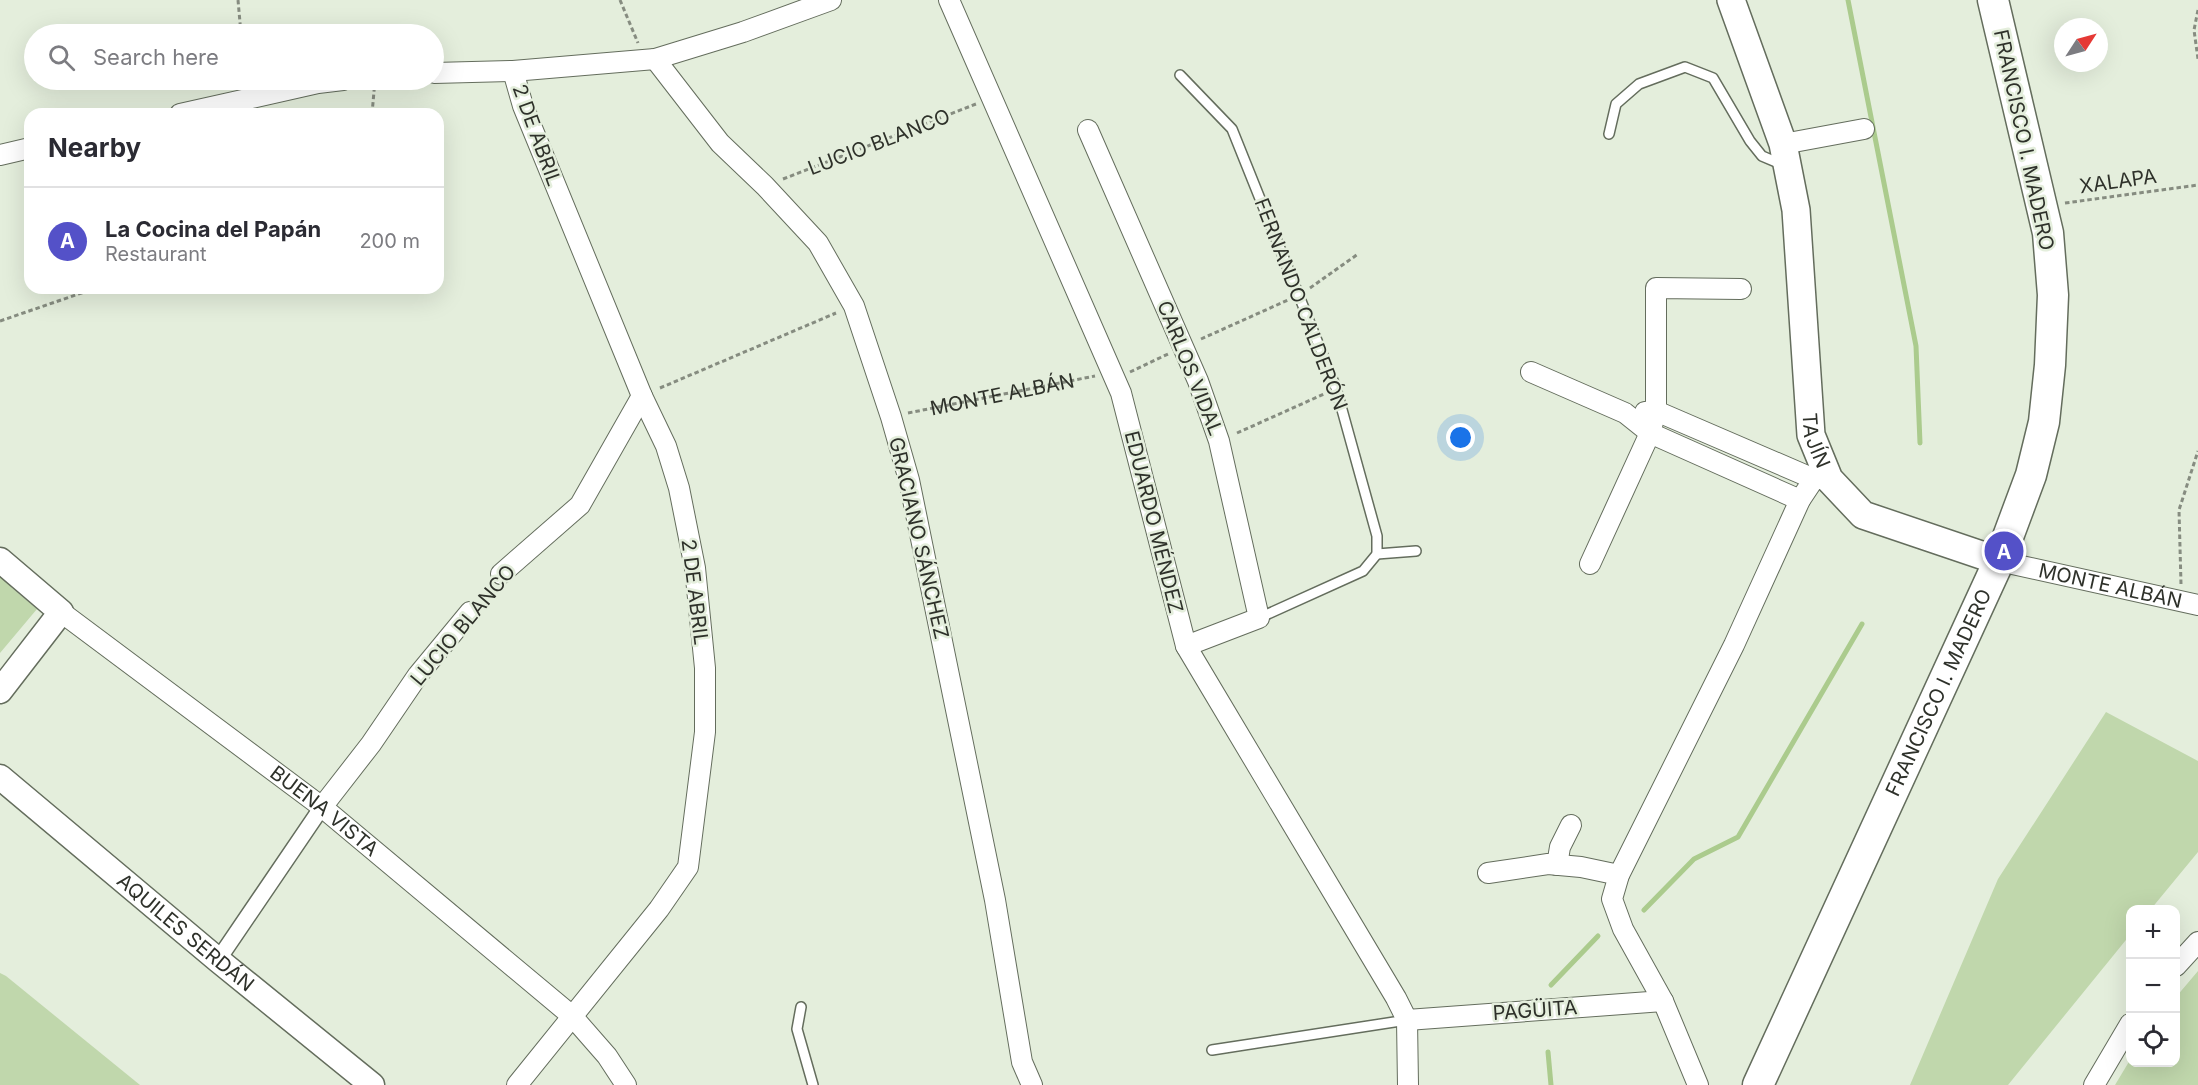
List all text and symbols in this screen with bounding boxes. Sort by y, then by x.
north arrow [2054,18,2108,72]
search box [24,24,444,90]
street label: FRANCISCO I. MADERO [1989,27,2059,253]
icon: search [45,41,78,74]
text: Search here [93,44,219,70]
street label: 2 DE ABRIL [508,81,566,189]
street label: LUCIO BLANCO [805,104,953,180]
text: Nearby [48,132,141,163]
street label: XALAPA [2078,164,2158,198]
street label: FERNANDO CALDERÓN [1249,194,1353,413]
text: La Cocina del Papán [105,216,321,242]
text: A [60,229,75,253]
text: 200 m [359,229,420,253]
text: Restaurant [105,242,207,266]
street label: CARLOS VIDAL [1152,297,1228,439]
street label: MONTE ALBÁN [928,368,1076,420]
street label: TAJÍN [1798,412,1835,472]
your location [1446,423,1475,452]
street label: EDUARDO MÉNDEZ [1120,428,1189,616]
street label: GRACIANO SÁNCHEZ [884,434,955,641]
pin: A [1984,528,2024,574]
street label: 2 DE ABRIL [677,538,713,646]
street label: MONTE ALBÁN [2036,558,2184,613]
street label: LUCIO BLANCO [406,560,520,690]
street label: FRANCISCO I. MADERO [1881,585,1996,800]
street label: BUENA VISTA [265,761,384,861]
street label: AQUILES SERDÁN [112,868,259,996]
map controls [2126,905,2180,1067]
button: + [2126,905,2180,959]
button: − [2126,959,2180,1013]
street label: PAGÜITA [1492,995,1578,1025]
button: locate [2126,1013,2180,1067]

